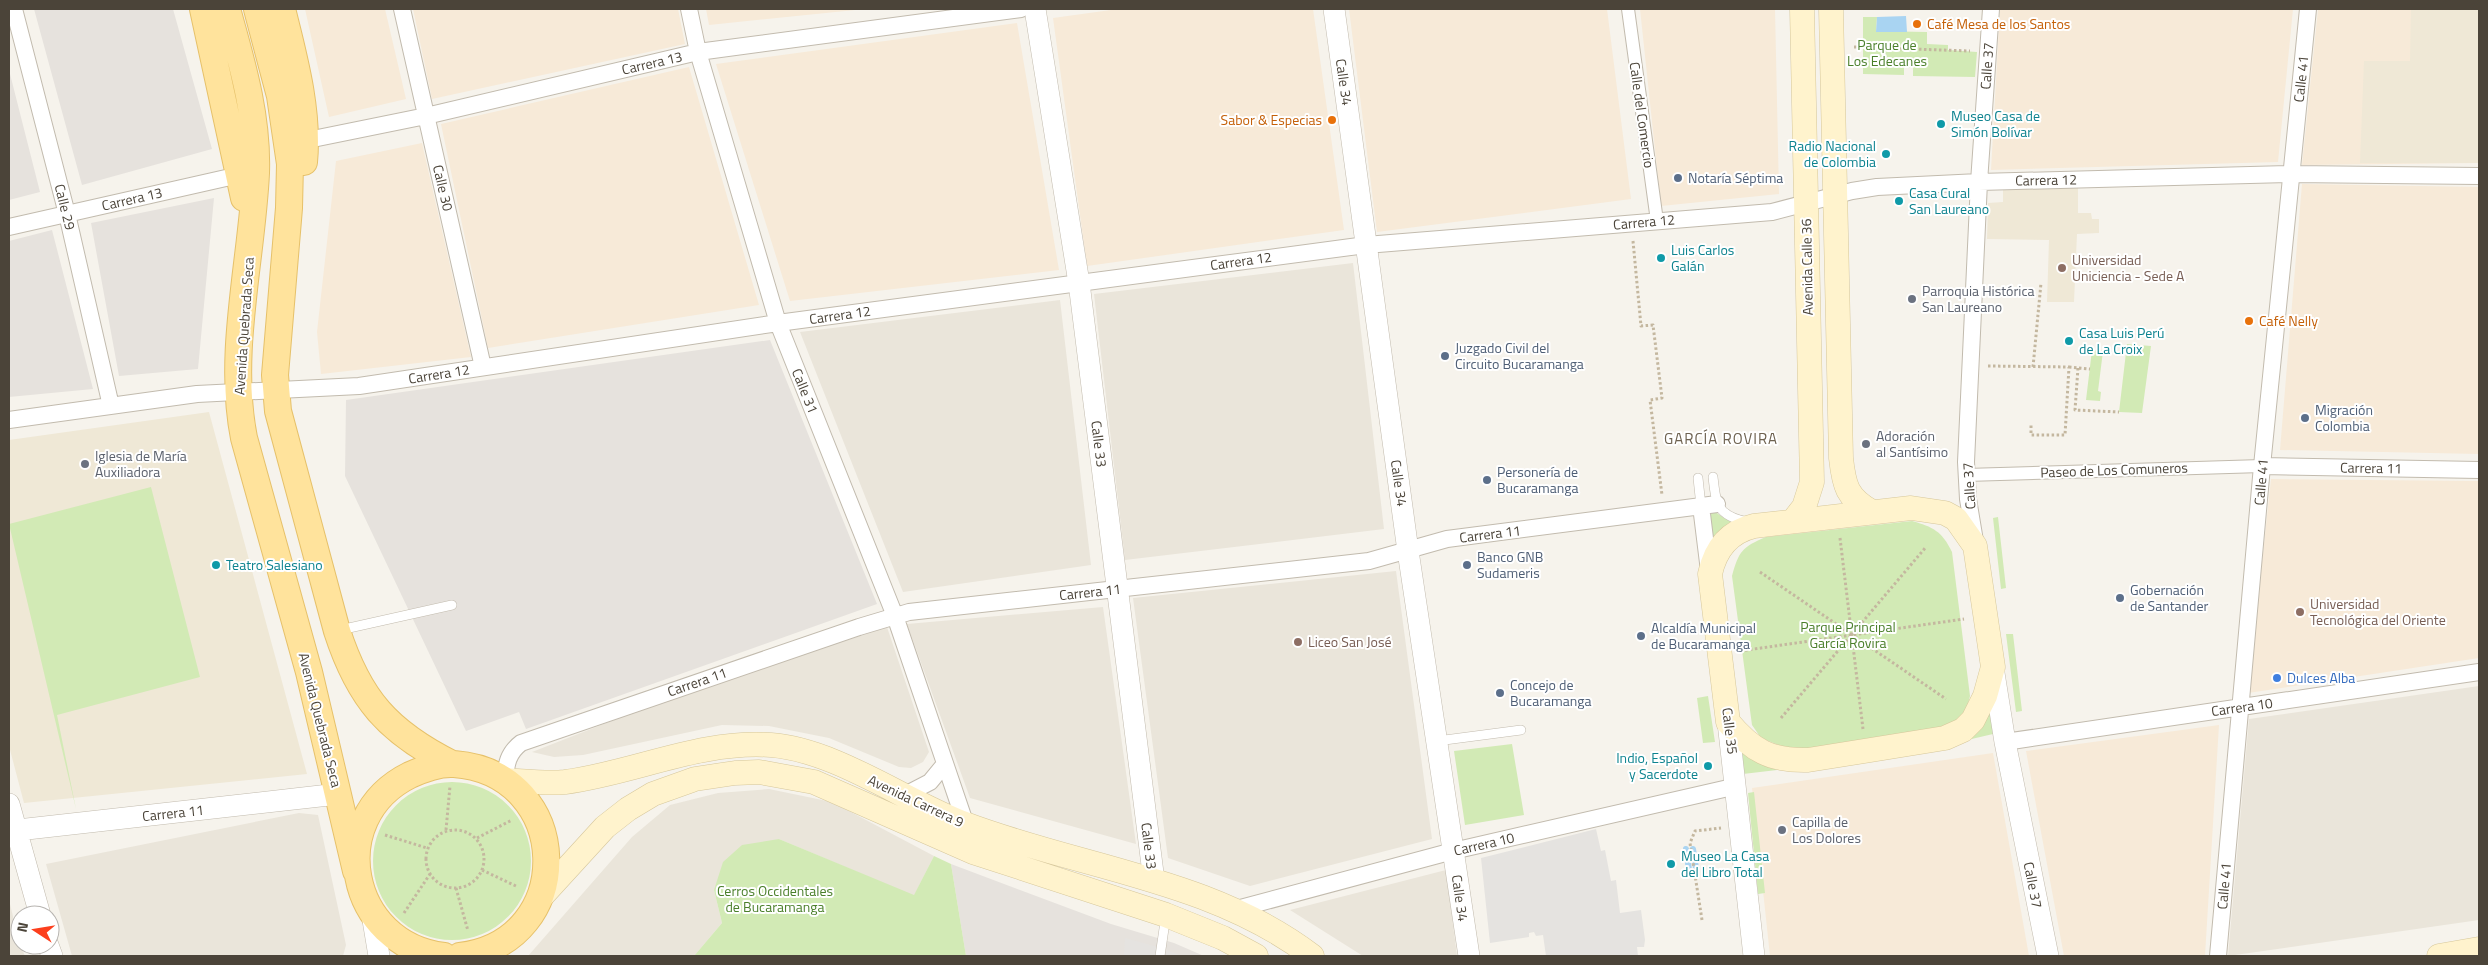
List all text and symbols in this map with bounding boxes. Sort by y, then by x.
place label: Café Mesa de los Santos [1927,13,2070,34]
marker: Café Mesa de los Santos [1911,18,1923,30]
park label: Parque de Los Edecanes [1847,34,1927,71]
street label: Calle 37 [1974,42,1999,90]
street label: Carrera 13 [619,45,684,80]
street label: Calle 41 [2288,55,2313,103]
street label: Calle 34 [1331,57,1358,107]
street label: Calle del Comercio [1625,61,1660,169]
place label: Museo Casa de Simón Bolívar [1951,105,2040,142]
place label: Sabor & Especias [1221,109,1322,130]
marker: Sabor & Especias [1326,114,1338,126]
marker: Museo Casa de Simón Bolívar [1935,118,1947,130]
place label: Radio Nacional de Colombia [1789,135,1876,172]
marker: Radio Nacional de Colombia [1880,148,1892,160]
street label: Calle 30 [428,163,459,213]
place label: Notaría Séptima [1688,167,1783,188]
street label: Carrera 12 [2015,168,2077,191]
marker: Notaría Séptima [1672,172,1684,184]
street label: Carrera 13 [99,181,164,216]
street label: Calle 29 [50,182,81,232]
place label: Casa Cural San Laureano [1909,182,1989,219]
marker: Casa Cural San Laureano [1893,195,1905,207]
street label: Carrera 12 [1612,208,1676,235]
street label: Avenida Calle 36 [1795,218,1818,316]
place label: Luis Carlos Galán [1671,239,1734,276]
street label: Carrera 12 [1209,246,1273,275]
place label: Universidad Uniciencia - Sede A [2072,249,2185,286]
marker: Luis Carlos Galán [1655,252,1667,264]
street label: Avenida Quebrada Seca [228,256,259,396]
marker: Universidad Uniciencia - Sede A [2056,262,2068,274]
place label: Parroquia Histórica San Laureano [1922,280,2035,317]
marker: Parroquia Histórica San Laureano [1906,293,1918,305]
street label: Carrera 12 [808,300,872,329]
place label: Café Nelly [2259,310,2318,331]
marker: Café Nelly [2243,315,2255,327]
place label: Casa Luis Perú de La Croix [2079,322,2165,359]
marker: Casa Luis Perú de La Croix [2063,335,2075,347]
place label: Juzgado Civil del Circuito Bucaramanga [1455,337,1584,374]
marker: Juzgado Civil del Circuito Bucaramanga [1439,350,1451,362]
street label: Carrera 12 [407,358,471,389]
street label: Calle 31 [787,365,824,417]
place label: Migración Colombia [2315,399,2373,436]
marker: Migración Colombia [2299,412,2311,424]
street label: Calle 33 [1086,419,1113,469]
place label: Adoración al Santísimo [1876,425,1948,462]
district label: GARCÍA ROVIRA [1664,427,1778,450]
marker: Adoración al Santísimo [1860,438,1872,450]
place label: Iglesia de María Auxiliadora [95,445,187,482]
street label: Paseo de Los Comuneros [2040,456,2188,483]
street label: Carrera 11 [2340,456,2402,479]
marker: Iglesia de María Auxiliadora [79,458,91,470]
street label: Calle 34 [1386,458,1413,508]
street label: Calle 41 [2248,458,2273,506]
place label: Personería de Bucaramanga [1497,461,1578,498]
street label: Calle 37 [1956,462,1981,510]
marker: Personería de Bucaramanga [1481,474,1493,486]
street label: Carrera 11 [1458,519,1522,548]
place label: Banco GNB Sudameris [1477,546,1543,583]
place label: Teatro Salesiano [226,554,323,575]
marker: Teatro Salesiano [210,559,222,571]
marker: Banco GNB Sudameris [1461,559,1473,571]
street label: Carrera 11 [1058,578,1122,605]
place label: Gobernación de Santander [2130,579,2209,616]
marker: Gobernación de Santander [2114,592,2126,604]
place label: Universidad Tecnológica del Oriente [2310,593,2446,630]
marker: Universidad Tecnológica del Oriente [2294,606,2306,618]
park label: Parque Principal García Rovira [1800,616,1896,653]
place label: Alcaldía Municipal de Bucaramanga [1651,617,1756,654]
marker: Alcaldía Municipal de Bucaramanga [1635,630,1647,642]
place label: Liceo San José [1308,631,1391,652]
marker: Liceo San José [1292,636,1304,648]
street label: Avenida Quebrada Seca [294,650,347,789]
street label: Carrera 11 [664,662,730,702]
place label: Dulces Alba [2287,667,2355,688]
marker: Dulces Alba [2271,672,2283,684]
place label: Concejo de Bucaramanga [1510,674,1591,711]
marker: Concejo de Bucaramanga [1494,687,1506,699]
street label: Carrera 10 [2210,692,2274,721]
street label: Calle 35 [1717,706,1744,756]
place label: Indio, Español y Sacerdote [1616,747,1698,784]
marker: Indio, Español y Sacerdote [1702,760,1714,772]
street label: Avenida Carrera 9 [865,769,968,832]
street label: Carrera 11 [141,799,205,826]
place label: Capilla de Los Dolores [1792,811,1861,848]
street label: Calle 33 [1136,821,1163,871]
marker: Capilla de Los Dolores [1776,824,1788,836]
street label: Carrera 10 [1451,826,1517,861]
place label: Museo La Casa del Libro Total [1681,845,1769,882]
marker: Museo La Casa del Libro Total [1665,858,1677,870]
street label: Calle 37 [2019,860,2048,910]
street label: Calle 41 [2211,862,2236,910]
street label: Calle 34 [1447,873,1474,923]
park label: Cerros Occidentales de Bucaramanga [717,880,833,917]
north arrow [10,905,60,955]
text: N [11,920,33,934]

